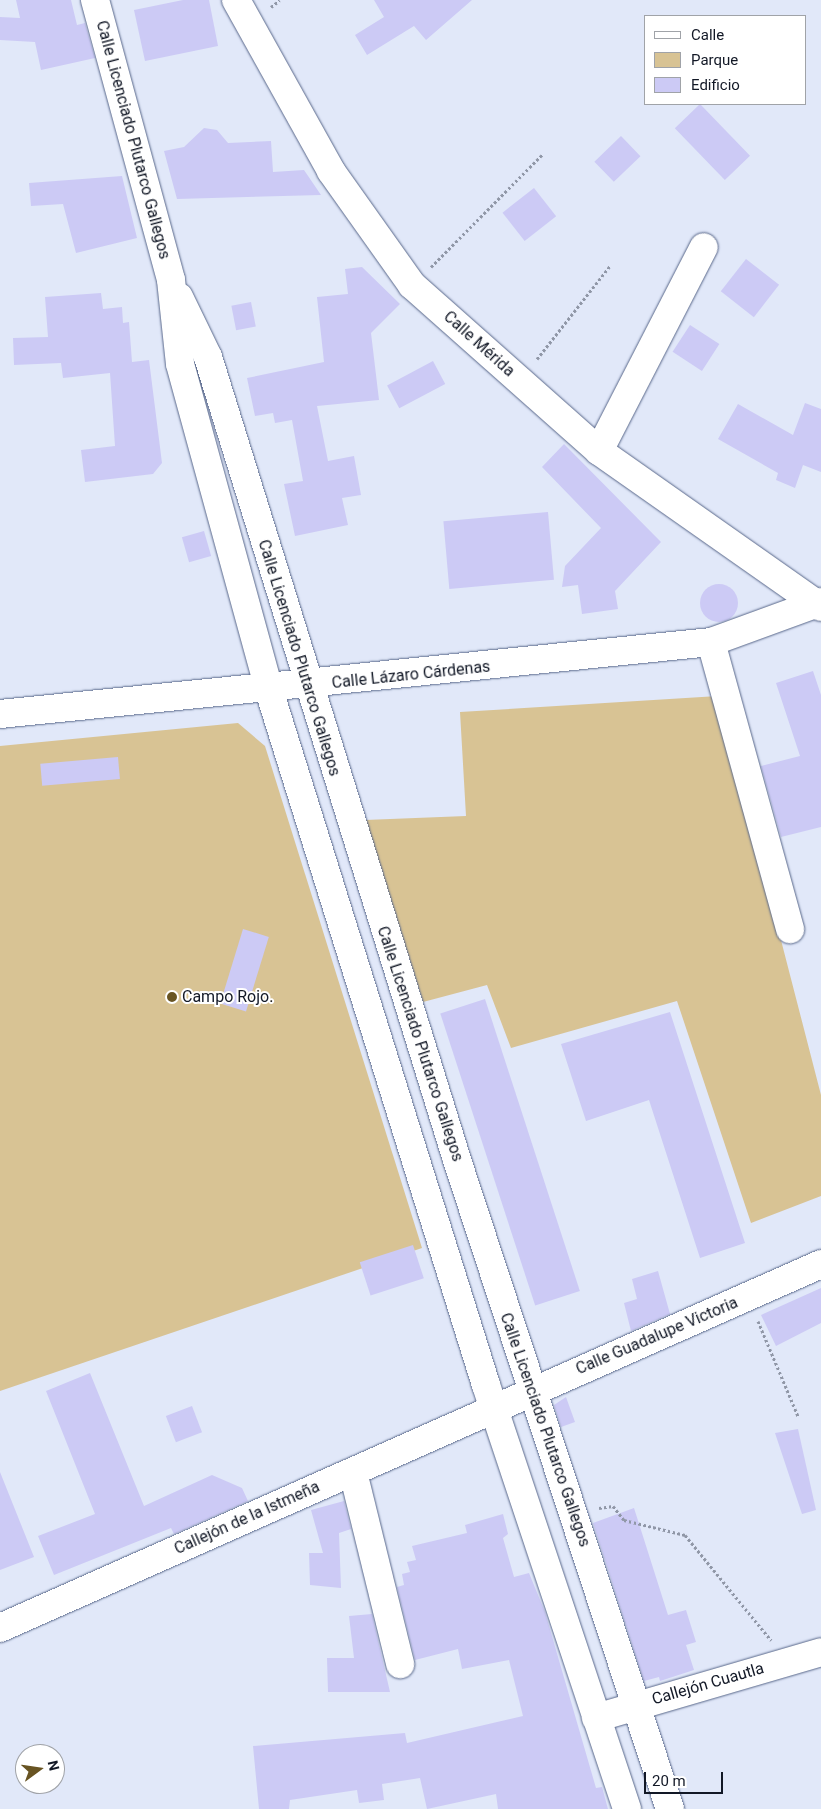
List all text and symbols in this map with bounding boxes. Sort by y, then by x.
legend [644,15,806,105]
street label: Calle Licenciado Plutarco Gallegos [92,19,174,261]
text: Calle [691,26,724,44]
text: Parque [691,51,738,69]
text: Edificio [691,76,740,94]
street label: Calle Mérida [440,307,518,381]
street label: Calle Licenciado Plutarco Gallegos [254,537,344,779]
street label: Calle Lázaro Cárdenas [331,657,491,693]
street label: Calle Licenciado Plutarco Gallegos [373,924,467,1164]
place label: Campo Rojo. [182,987,273,1007]
marker: Campo Rojo. [166,991,178,1003]
street label: Calle Guadalupe Victoria [573,1293,741,1379]
street label: Calle Licenciado Plutarco Gallegos [496,1310,594,1550]
street label: Callejón de la Istmeña [171,1477,323,1559]
street label: Callejón Cuautla [650,1659,766,1709]
north arrow [15,1744,65,1794]
text: N [45,1759,63,1772]
scale bar [646,1762,725,1794]
text: 20 m [652,1772,686,1790]

